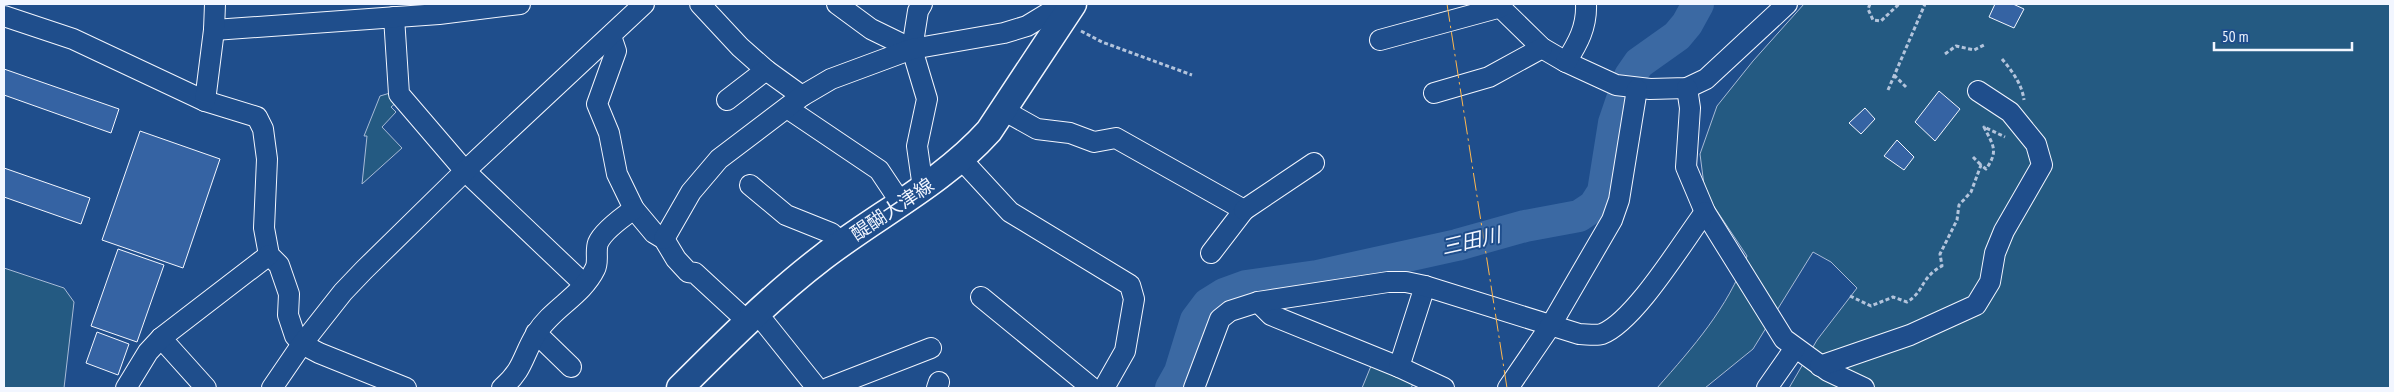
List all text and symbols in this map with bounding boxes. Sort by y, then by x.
scale bar [2214,20,2352,52]
text: 50 m [2222,27,2248,46]
street label: 醍醐大津線 [846,172,938,246]
water label: 三田川 [1439,221,1505,260]

